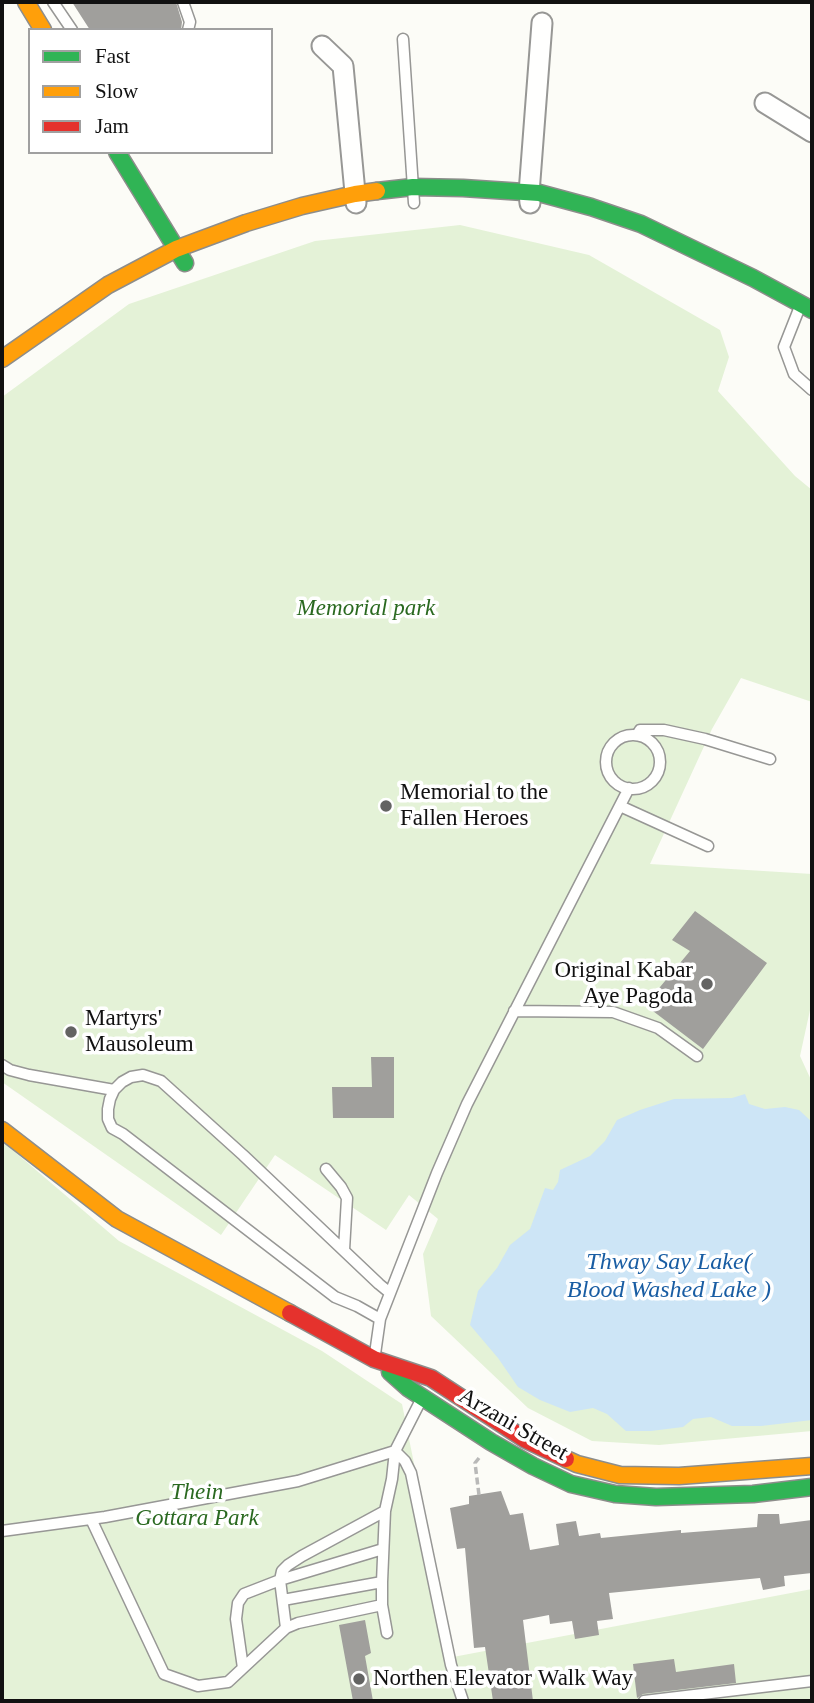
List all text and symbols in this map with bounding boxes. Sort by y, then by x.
legend [28,28,273,154]
text: Fast [95,44,130,68]
text: Slow [95,79,138,103]
text: Jam [95,114,129,138]
park label: Memorial park [297,595,435,623]
place label: Memorial to the Fallen Heroes [400,779,548,833]
marker: Memorial to the Fallen Heroes [378,798,394,814]
place label: Original Kabar Aye Pagoda [554,957,693,1011]
marker: Original Kabar Aye Pagoda [699,976,715,992]
place label: Martyrs' Mausoleum [85,1005,194,1059]
marker: Martyrs' Mausoleum [63,1024,79,1040]
water label: Thway Say Lake( Blood Washed Lake ) [567,1249,771,1305]
street label: Arzani Street [453,1383,573,1467]
park label: Thein Gottara Park [135,1479,259,1533]
place label: Northen Elevator Walk Way [373,1665,633,1693]
marker: Northen Elevator Walk Way [351,1671,367,1687]

